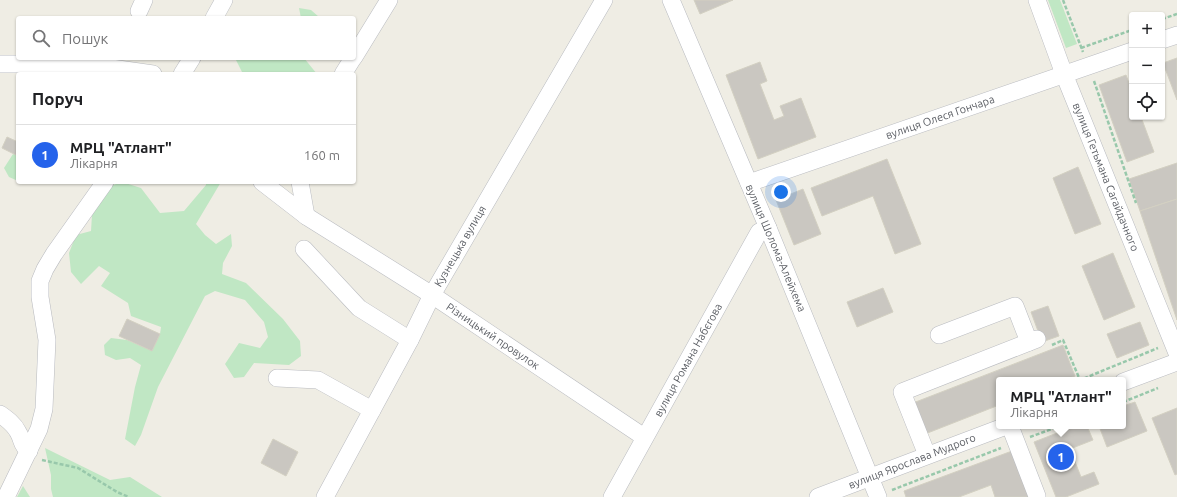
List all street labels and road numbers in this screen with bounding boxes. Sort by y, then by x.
street label: вулиця Олеся Гончара [884,93,996,141]
street label: вулиця Гетьмана Сагайдачного [1071,101,1141,253]
street label: вулиця Шолома-Алейхема [744,182,808,314]
street label: Кузнецька вулиця [432,203,488,289]
street label: Різницький провулок [444,300,542,372]
street label: вулиця Романа Набєгова [652,301,724,419]
street label: вулиця Ярослава Мудрого [847,431,977,491]

